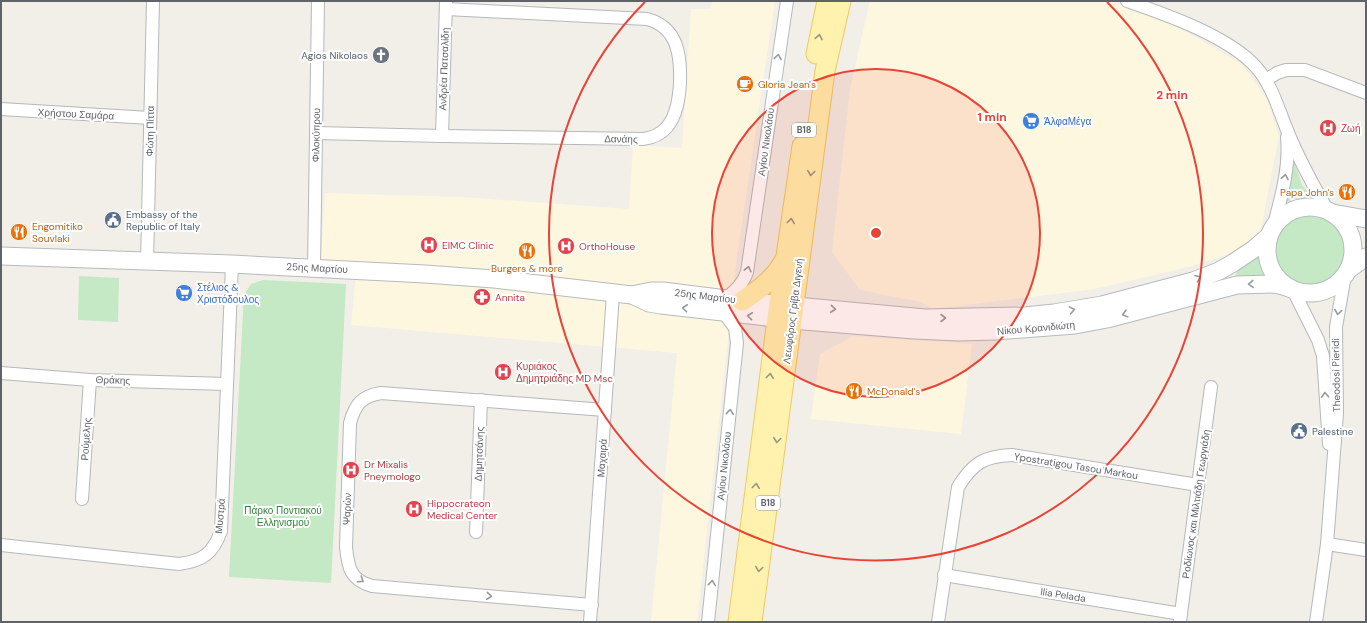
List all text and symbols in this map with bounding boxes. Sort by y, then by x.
street label: Ανδρέα Πατσαλίδη [436,27,452,111]
one-way arrow [815,34,823,41]
church icon: Agios Nikolaos [371,45,391,65]
place label: Agios Nikolaos [301,49,368,62]
one-way arrow [773,54,782,60]
cafe icon: Gloria Jean's [735,74,755,94]
place label: Gloria Jean's [758,78,816,91]
text: 2 min [1156,87,1188,103]
street label: Φώτη Πίττα [143,105,157,157]
street label: Χρήστου Σαμάρα [37,106,115,123]
street label: Αγίου Νικολάου [755,107,777,177]
street label: Φιλοκύπρου [309,108,323,162]
text: 1 min [977,109,1007,125]
supermarket icon: ΆλφαΜέγα [1021,111,1041,131]
place label: ΆλφαΜέγα [1044,115,1092,128]
hospital icon: Ζωή [1318,118,1338,138]
place label: Ζωή [1341,122,1360,135]
road number: B18 [792,123,816,137]
street label: Δανάης [604,132,638,146]
one-way arrow [807,170,816,176]
one-way arrow [1281,174,1289,180]
restaurant icon: Papa John's [1337,182,1357,202]
place label: Papa John's [1280,186,1334,199]
place label: Embassy of the Republic of Italy [126,208,200,233]
public building icon: Embassy of the Republic of Italy [103,210,123,230]
one-way arrow [786,218,795,224]
place label: Engomitiko Souvlaki [32,220,83,245]
restaurant icon: Engomitiko Souvlaki [9,222,29,242]
centre of rings [869,226,883,240]
hospital icon: EIMC Clinic [419,235,439,255]
hospital icon: OrthoHouse [556,236,576,256]
place label: EIMC Clinic [442,239,494,252]
place label: OrthoHouse [579,240,636,253]
restaurant icon: Burgers & more [517,241,537,261]
street label: Λεωφόρος Γρίβα Διγενή [780,257,806,365]
street label: 25ης Μαρτίου [286,260,348,276]
place label: Burgers & more [491,262,563,275]
one-way arrow [743,266,751,272]
one-way arrow [1195,275,1202,283]
one-way arrow [1248,280,1254,288]
place label: Στέλιος & Χριστόδουλος [197,281,259,306]
supermarket icon: Στέλιος & Χριστόδουλος [174,283,194,303]
street label: 25ης Μαρτίου [674,286,736,306]
pharmacy icon: Annita [472,287,492,307]
place label: Annita [495,291,525,304]
one-way arrow [682,304,688,313]
one-way arrow [830,305,836,314]
one-way arrow [1069,306,1076,315]
one-way arrow [1334,309,1342,315]
one-way arrow [1122,310,1128,318]
one-way arrow [747,312,753,321]
one-way arrow [940,314,946,322]
street label: Νίκου Κρανιδιώτη [996,318,1076,338]
street label: Theodosi Pieridi [1329,338,1343,412]
place label: Κυριάκος Δημητριάδης MD Msc [516,360,613,385]
hospital icon: Κυριάκος Δημητριάδης MD Msc [493,362,513,382]
street label: Θράκης [95,373,131,387]
one-way arrow [765,373,774,379]
restaurant icon: McDonald's [844,381,864,401]
place label: McDonald's [867,385,920,398]
one-way arrow [1321,392,1330,398]
one-way arrow [725,409,734,415]
street label: Ρούμελης [78,417,94,461]
public building icon: Palestine [1289,421,1309,441]
place label: Palestine [1312,425,1354,438]
street label: Δημητσάνης [472,426,486,482]
street label: Ροδίωνος και Μιλτιάδη Γεωργιάδη [1179,429,1213,579]
street label: Αγίου Νικολάου [714,431,734,501]
one-way arrow [773,437,782,443]
street label: Μαχαιρά [594,438,610,478]
street label: Ypostratigou Tasou Markou [1013,450,1139,482]
place label: Dr Mixalis Pneymologo [364,458,421,483]
hospital icon: Dr Mixalis Pneymologo [341,460,361,480]
one-way arrow [751,483,760,489]
street label: Ψαρών [340,493,354,525]
road number: B18 [756,496,780,510]
place label: Hippocrateon Medical Center [427,497,498,522]
street label: Μυστρά [212,498,228,534]
hospital icon: Hippocrateon Medical Center [404,499,424,519]
park label: Πάρκο Ποντιακού Ελληνισμού [244,504,322,529]
one-way arrow [755,566,764,572]
one-way arrow [356,575,363,582]
one-way arrow [707,580,716,586]
street label: Ilia Pelada [1039,585,1087,605]
one-way arrow [486,591,492,600]

